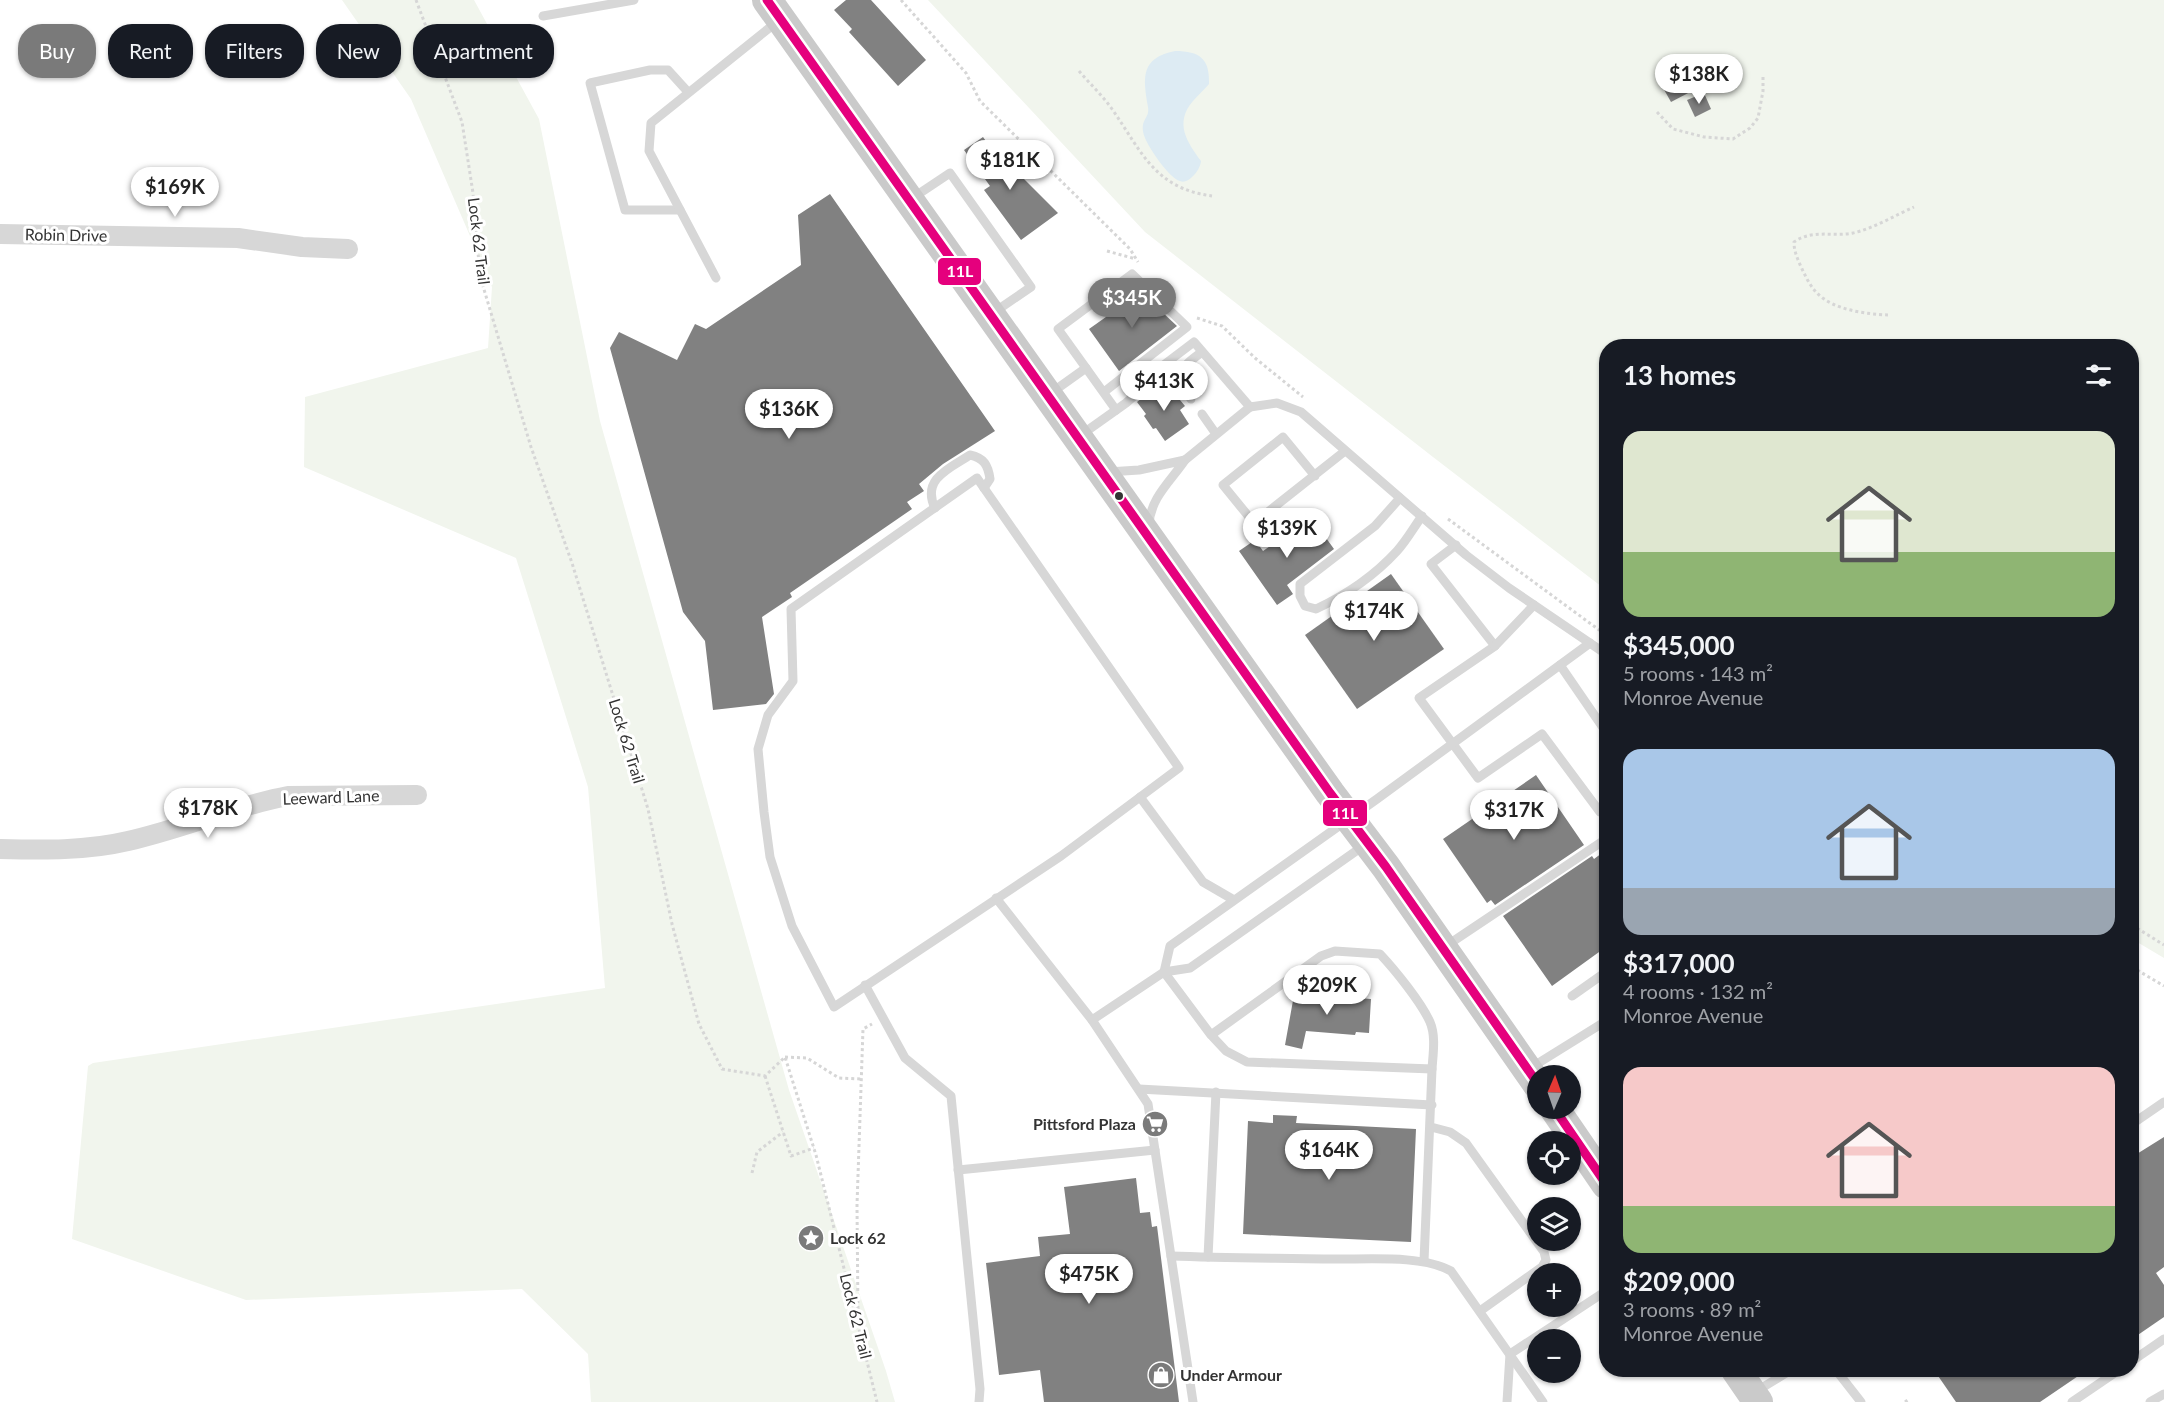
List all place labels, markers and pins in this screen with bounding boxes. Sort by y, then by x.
pin: $138K [1657,54,1741,105]
pin: $181K [968,140,1052,191]
pin: $169K [133,167,217,218]
pin: $345K [1090,278,1174,329]
pin: $413K [1122,361,1206,412]
pin: $136K [747,389,831,440]
unlabelled marker [1113,490,1125,502]
pin: $139K [1245,508,1329,559]
pin: $174K [1332,591,1416,642]
pin: $178K [166,788,250,839]
pin: $317K [1472,790,1556,841]
pin: $209K [1285,965,1369,1016]
supermarket icon: Pittsford Plaza [1140,1109,1170,1139]
place label: Pittsford Plaza [1033,1114,1136,1133]
pin: $164K [1287,1130,1371,1181]
place icon: Lock 62 [796,1223,826,1253]
place label: Lock 62 [830,1228,886,1247]
pin: $475K [1047,1254,1131,1305]
shop icon: Under Armour [1146,1360,1176,1390]
place label: Under Armour [1180,1365,1282,1384]

